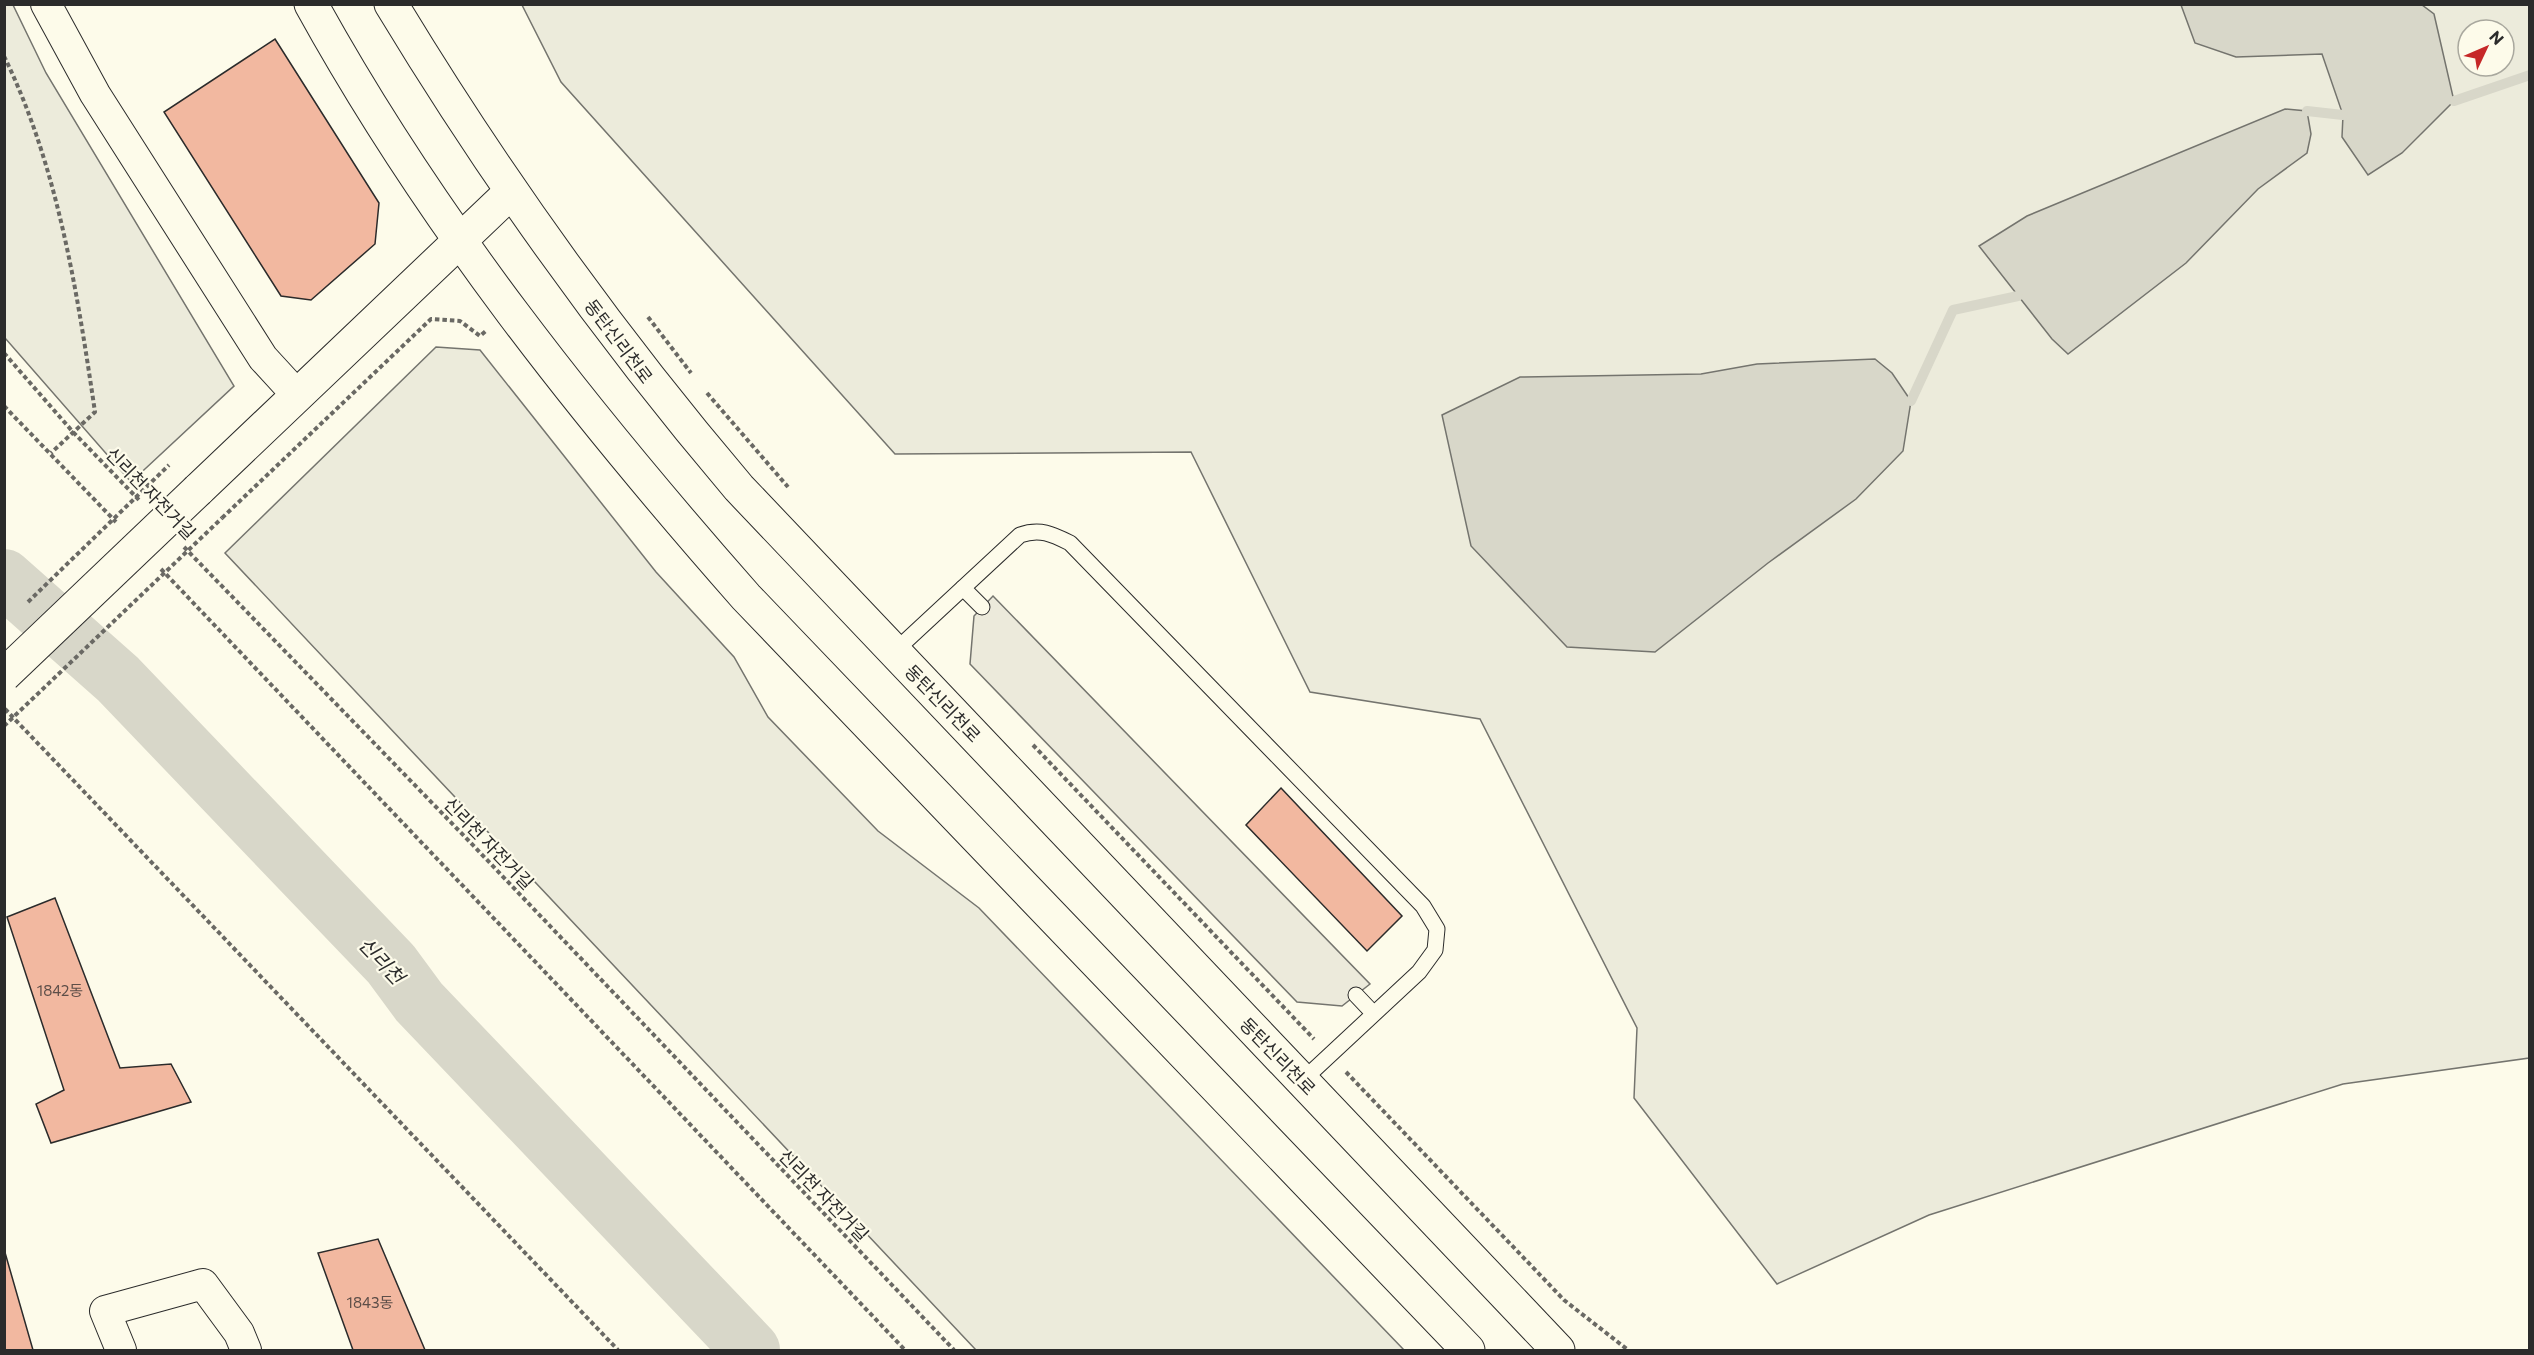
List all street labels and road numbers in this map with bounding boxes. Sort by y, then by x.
street label: 동탄신리천로 [580,295,658,387]
street label: 신리천 자전거길 [102,442,200,544]
street label: 동탄신리천로 [901,660,985,746]
street label: 신리천 자전거길 [440,792,538,894]
street label: 동탄신리천로 [1236,1013,1320,1099]
street label: 신리천 자전거길 [775,1144,873,1246]

